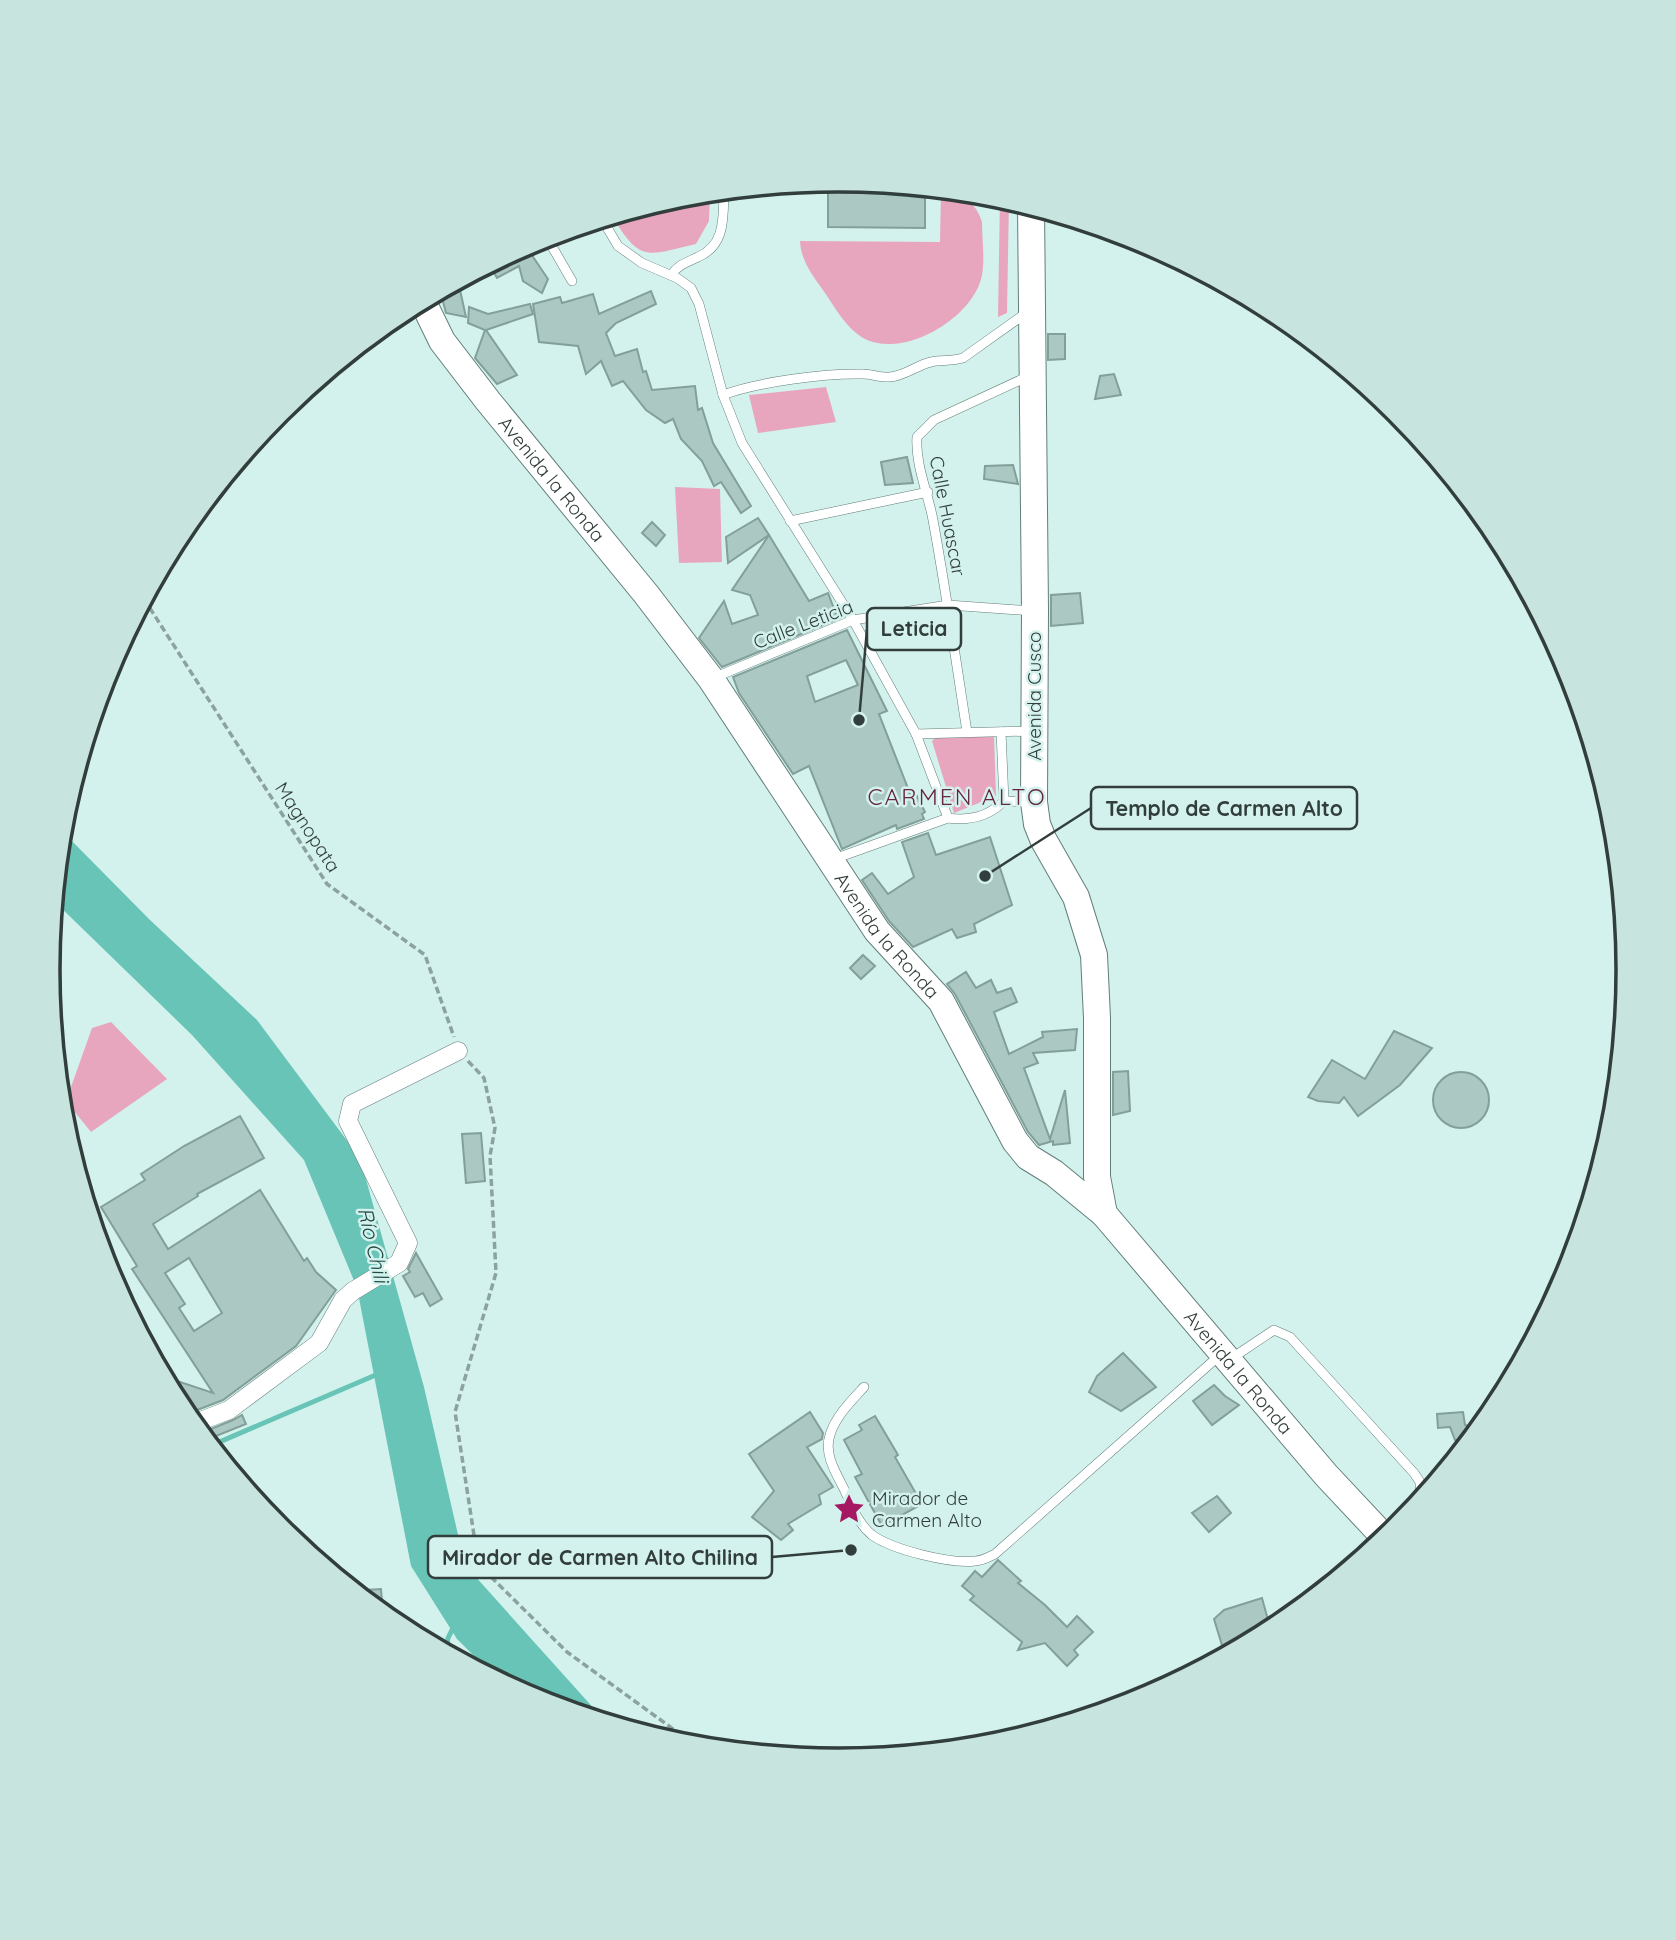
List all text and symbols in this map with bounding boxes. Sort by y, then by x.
street label: Avenida la Ronda [493,411,610,547]
street label: Calle Huascar [925,454,972,579]
street label: Calle Leticia [750,594,856,654]
callout: Leticia [867,608,961,650]
text: Leticia [881,615,947,641]
street label: Avenida Cusco [1022,631,1046,761]
street label: Magnopata [270,777,346,877]
district label: CARMEN ALTO [867,782,1047,811]
callout: Templo de Carmen Alto [1091,787,1357,829]
text: Templo de Carmen Alto [1105,795,1343,821]
street label: Avenida la Ronda [830,868,945,1003]
water label: Río Chili [353,1205,396,1287]
street label: Avenida la Ronda [1179,1305,1298,1439]
place label: Mirador de Carmen Alto [872,1486,982,1532]
place icon: Mirador de Carmen Alto [832,1492,866,1526]
callout: Mirador de Carmen Alto Chilina [428,1536,772,1578]
text: Mirador de Carmen Alto Chilina [442,1544,758,1570]

